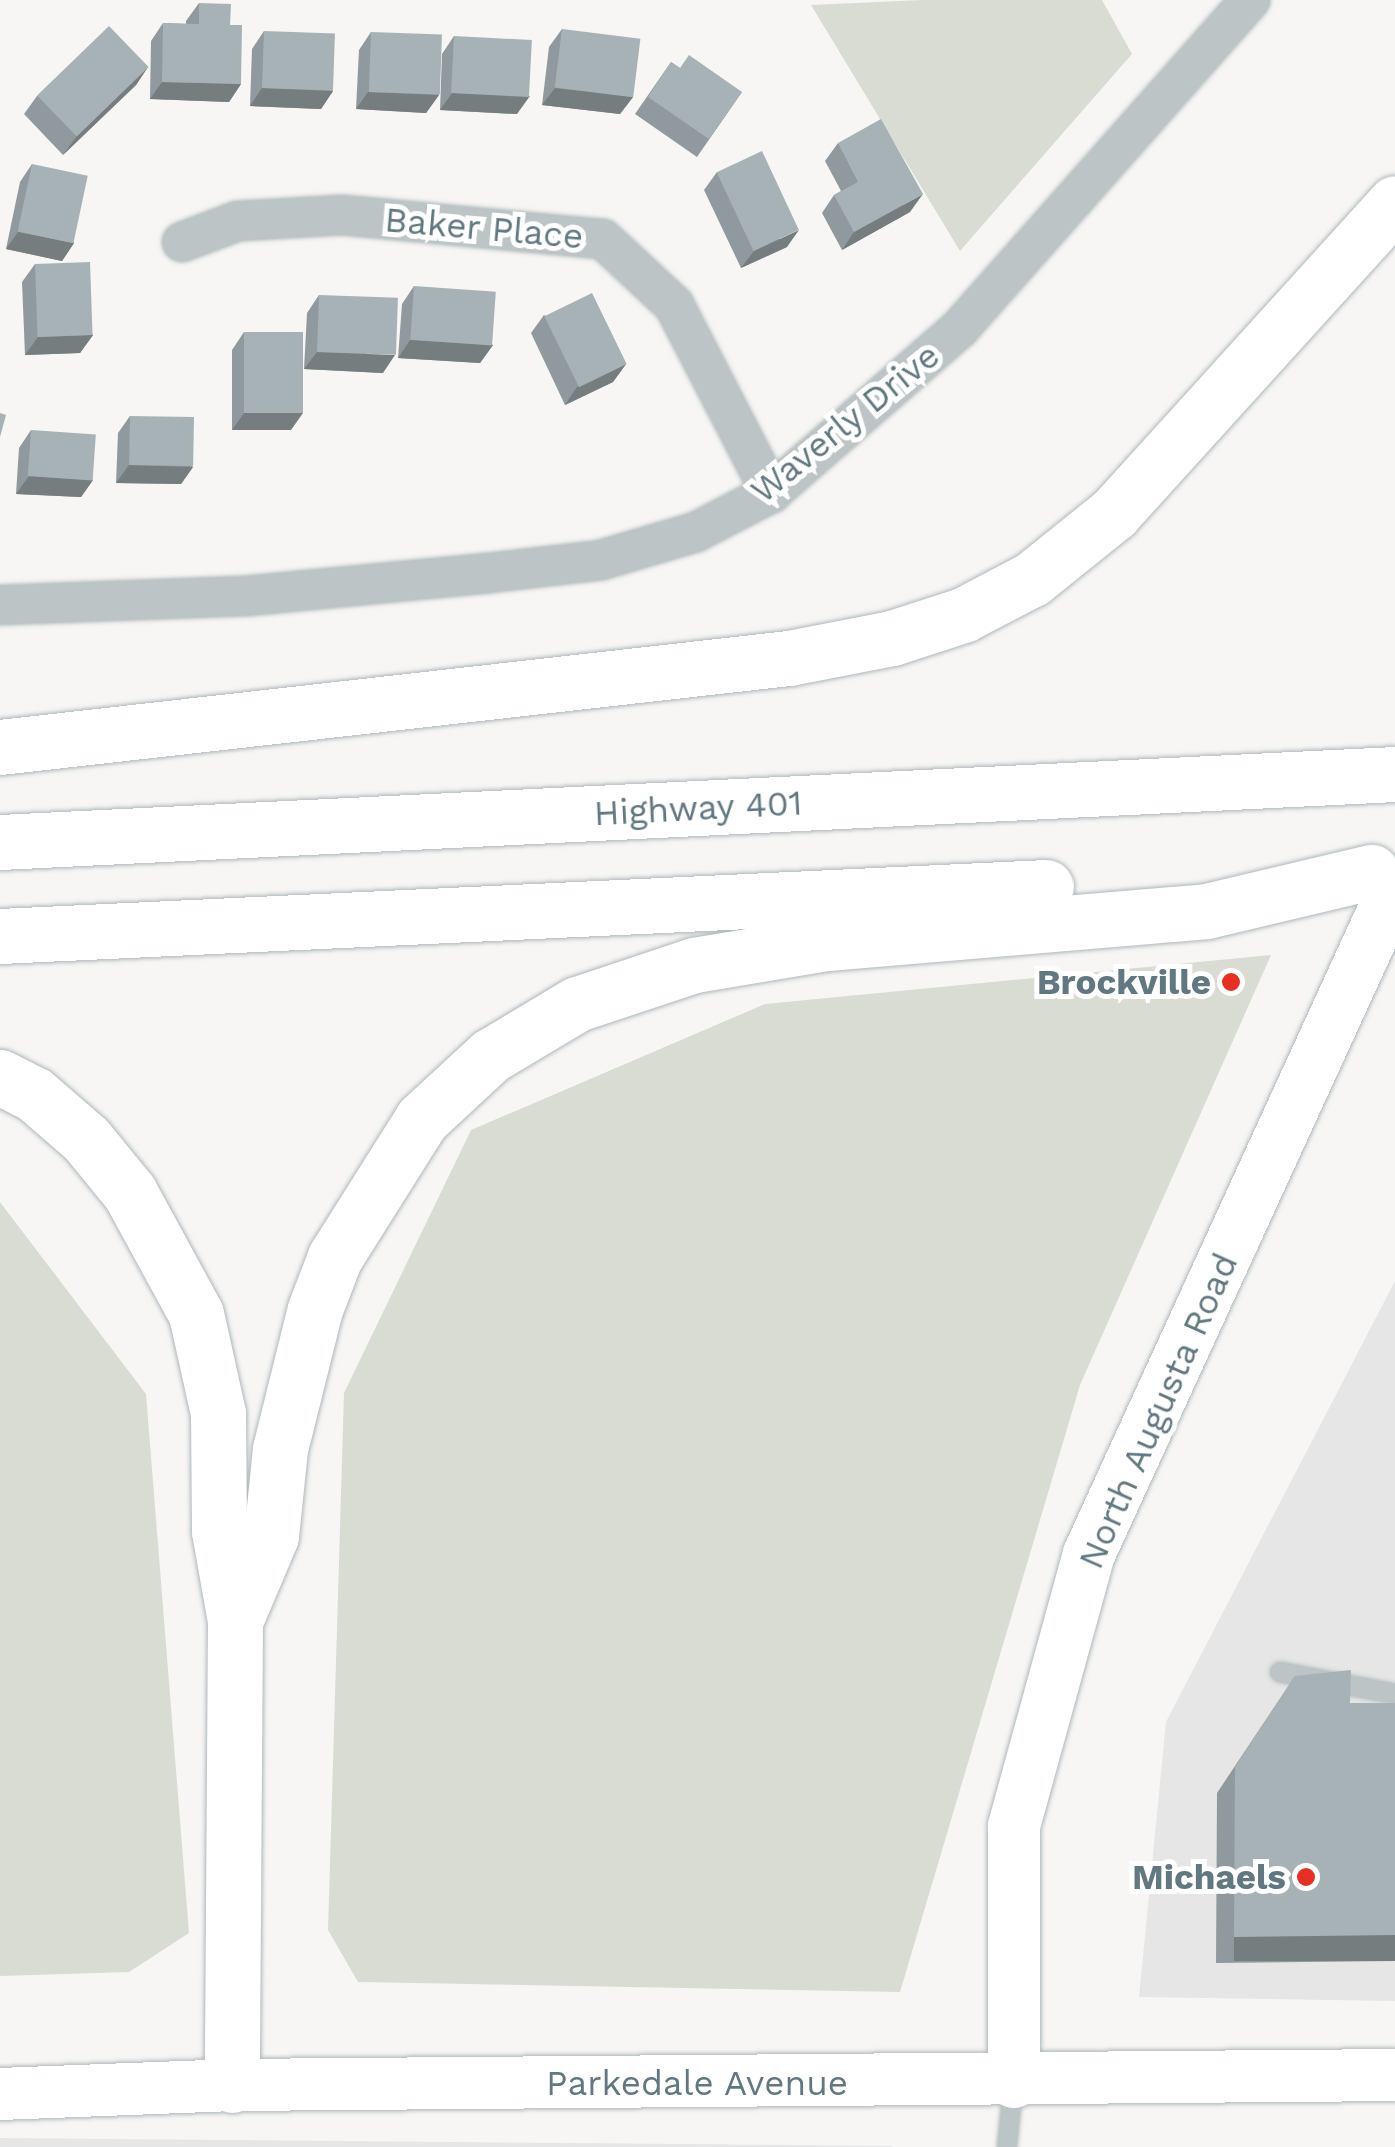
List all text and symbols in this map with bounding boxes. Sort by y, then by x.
street label: Baker Place [383,198,585,258]
street label: Waverly Drive [742,334,948,512]
street label: Highway 401 [592,782,804,834]
place label: Brockville [1037,961,1211,1003]
marker: Brockville [1220,971,1242,993]
street label: North Augusta Road [1069,1246,1247,1576]
place label: Michaels [1132,1856,1286,1898]
marker: Michaels [1295,1866,1317,1888]
street label: Parkedale Avenue [545,2062,849,2104]

